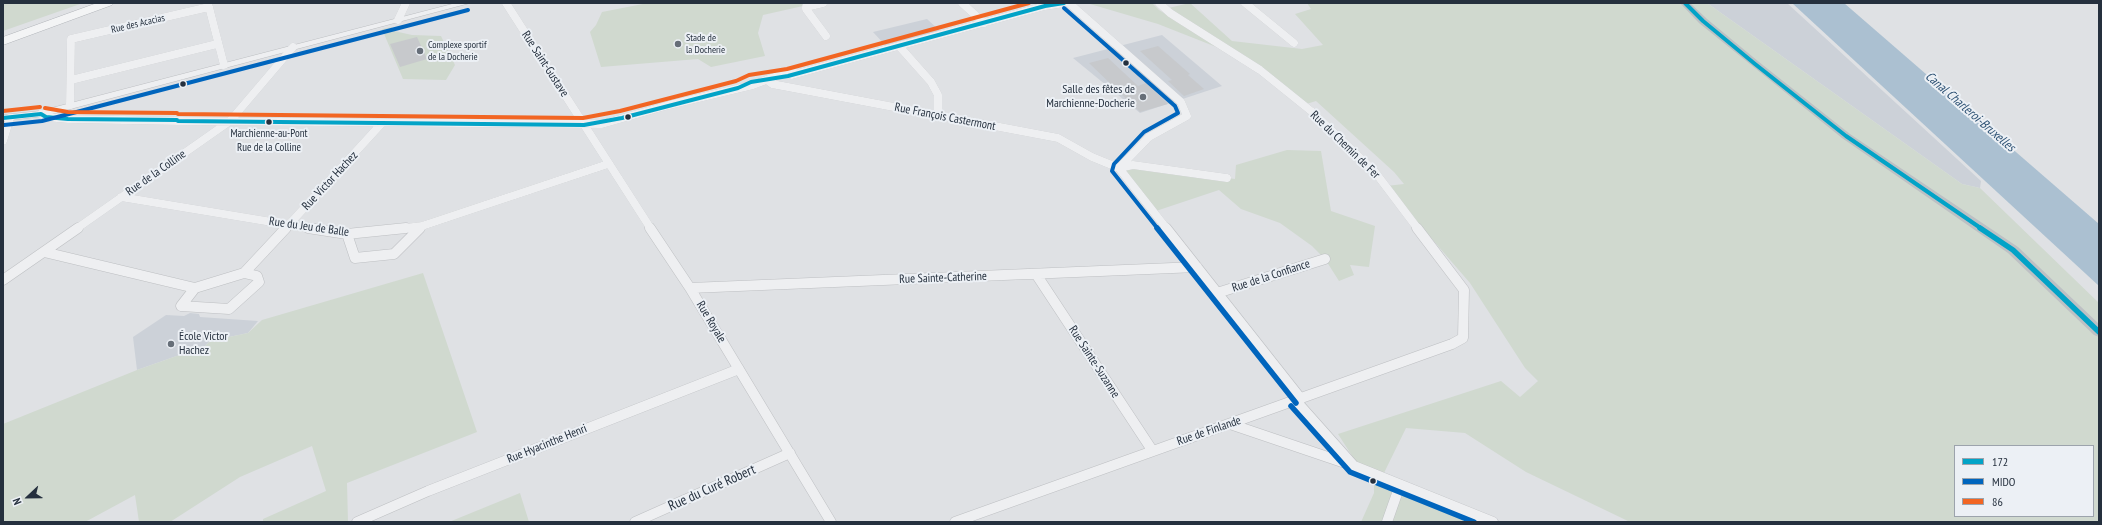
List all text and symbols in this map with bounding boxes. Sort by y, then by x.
street label: Rue des Acacias [110,12,166,36]
street label: Rue Saint-Gustave [518,28,572,100]
place label: Stade de la Docherie [686,32,725,56]
place label: Complexe sportif de la Docherie [428,39,486,62]
marker: Stade de la Docherie [673,39,683,49]
marker: Complexe sportif de la Docherie [415,46,425,56]
unlabelled marker [1121,58,1131,68]
water label: Canal Charleroi-Bruxelles [1922,69,2018,155]
unlabelled marker [178,79,188,89]
place label: Salle des fêtes de Marchienne-Docherie [1046,83,1135,111]
marker: Salle des fêtes de Marchienne-Docherie [1138,92,1148,102]
street label: Rue François Castermont [893,100,997,134]
street label: Rue du Chemin de Fer [1307,108,1383,182]
unlabelled marker [623,112,633,122]
marker: Marchienne-au-Pont Rue de la Colline [264,117,274,127]
place label: Marchienne-au-Pont Rue de la Colline [230,127,308,153]
street label: Rue de la Colline [123,147,189,199]
street label: Rue Victor Hachez [299,149,361,213]
street label: Rue du Jeu de Balle [268,214,350,240]
street label: Rue de la Confiance [1230,257,1312,295]
street label: Rue Sainte-Catherine [899,269,987,287]
street label: Rue Royale [693,299,729,345]
street label: Rue Sainte-Suzanne [1065,323,1123,401]
place label: École Victor Hachez [179,330,228,358]
marker: École Victor Hachez [166,339,176,349]
street label: Rue de Finlande [1175,413,1243,449]
street label: Rue Hyacinthe Henri [505,421,589,467]
legend [1954,445,2094,517]
text: 172 [1992,454,2008,469]
street label: Rue du Curé Robert [666,461,758,515]
text: MIDO [1992,474,2015,489]
unlabelled marker [1368,476,1378,486]
north arrow [8,477,48,517]
text: 86 [1992,494,2003,509]
text: N [9,496,24,507]

